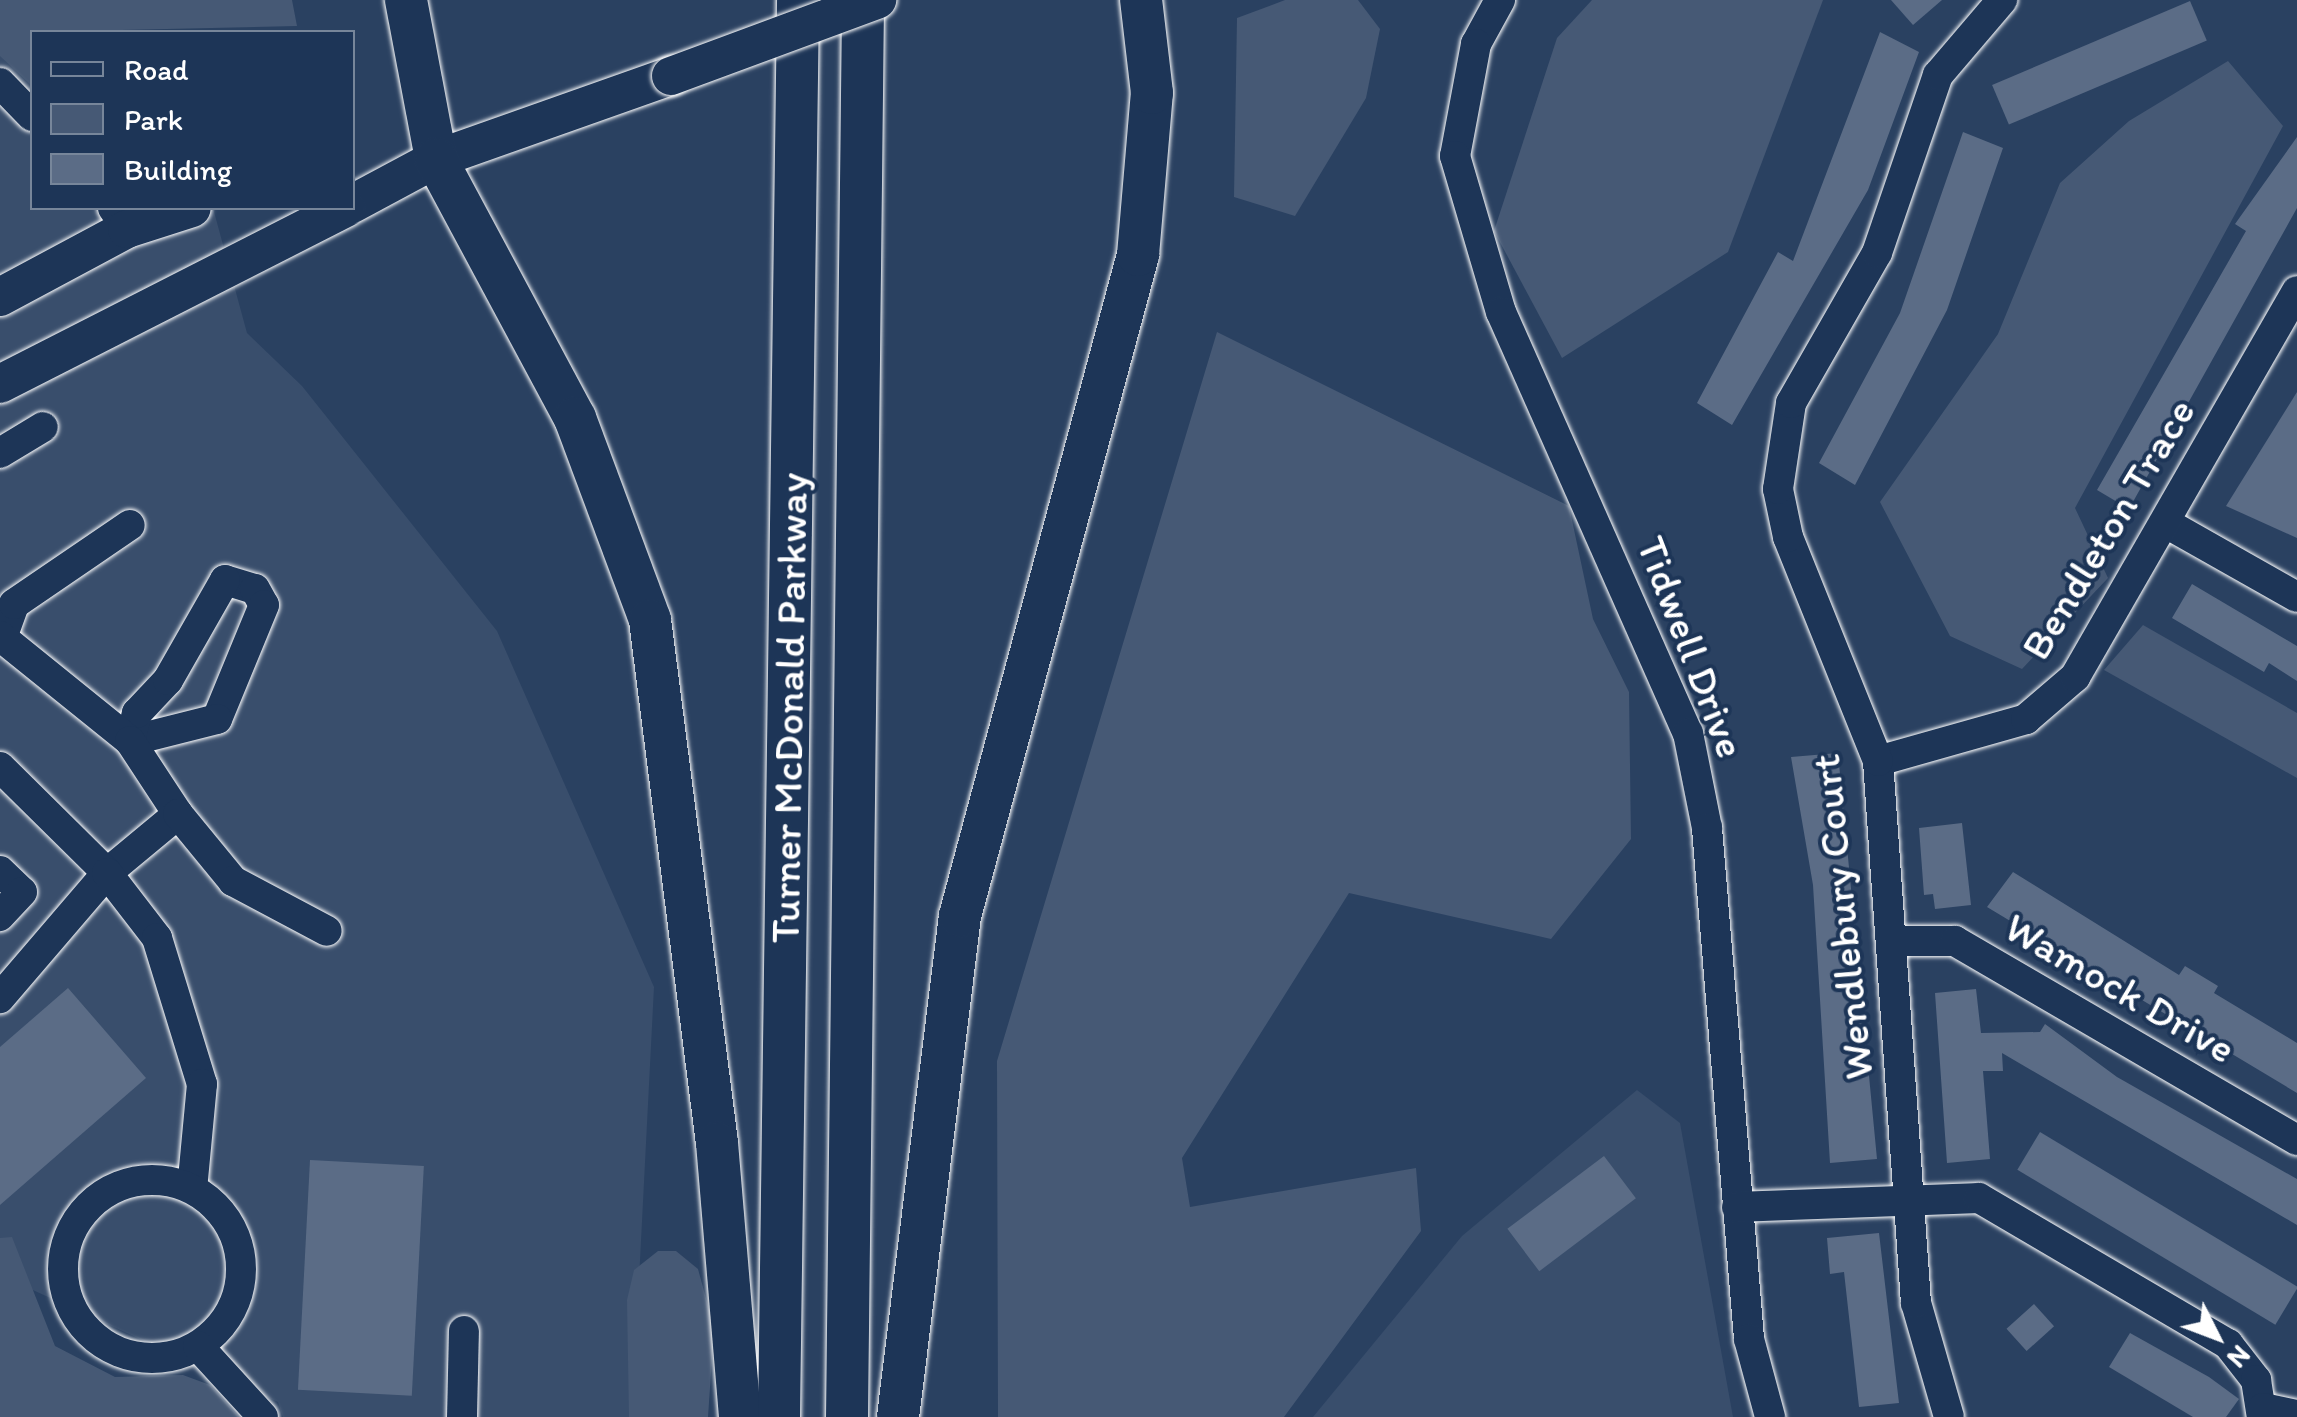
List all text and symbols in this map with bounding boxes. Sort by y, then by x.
legend [30,30,355,210]
text: Road [124,51,189,88]
text: Park [124,101,183,138]
text: Building [124,151,232,188]
street label: Bendleton Trace [2011,391,2205,667]
street label: Turner McDonald Parkway [760,473,818,943]
street label: Tidwell Drive [1626,529,1756,765]
street label: Wendlebury Court [1800,752,1884,1082]
street label: Wamock Drive [1996,902,2244,1074]
north arrow [2167,1287,2267,1387]
text: N [2220,1339,2258,1375]

